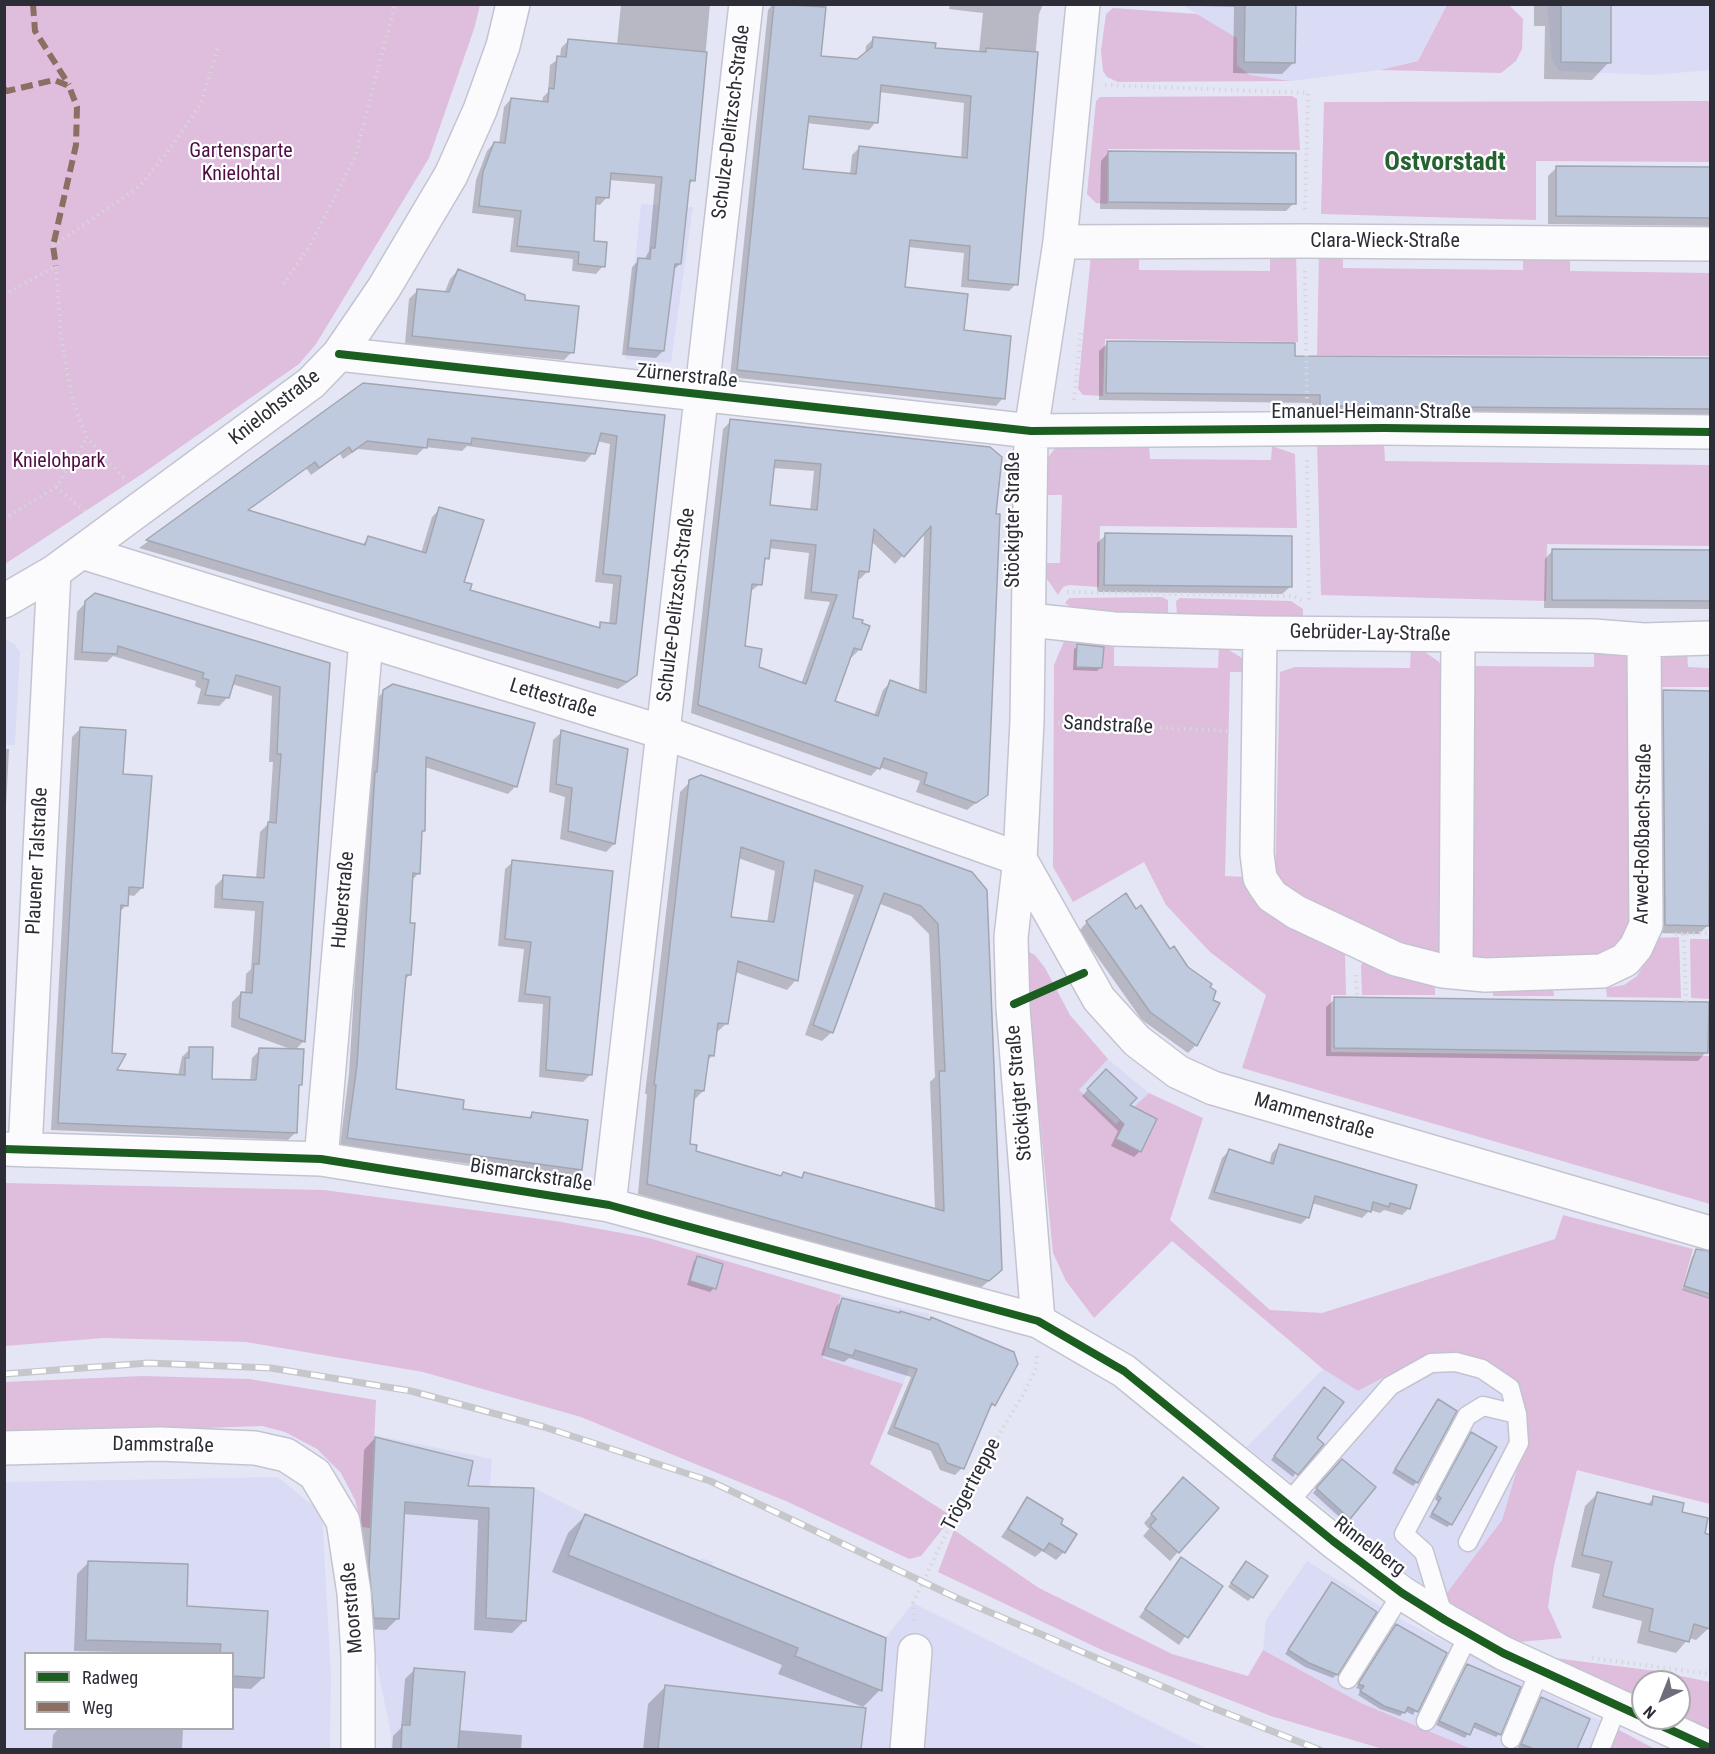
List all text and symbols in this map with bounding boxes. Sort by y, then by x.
street label: Schulze-Delitzsch-Straße [708,24,756,220]
park label: Gartensparte Knielohtal [189,140,293,187]
district label: Ostvorstadt [1384,147,1506,179]
street label: Clara-Wieck-Straße [1310,230,1460,254]
street label: Zürnerstraße [635,360,739,394]
street label: Knielohstraße [225,365,325,451]
street label: Emanuel-Heimann-Straße [1271,401,1471,425]
park label: Knielohpark [12,450,106,474]
street label: Stöckigter Straße [1002,452,1026,588]
street label: Schulze-Delitzsch-Straße [653,507,701,703]
street label: Gebrüder-Lay-Straße [1289,621,1451,647]
street label: Lettestraße [506,674,600,724]
street label: Sandstraße [1063,712,1153,740]
street label: Arwed-Roßbach-Straße [1630,743,1658,925]
street label: Plauener Talstraße [22,787,54,935]
street label: Huberstraße [328,850,360,950]
street label: Stöckigter Straße [1002,1024,1038,1162]
street label: Mammenstraße [1251,1088,1377,1146]
street label: Bismarckstraße [468,1154,594,1198]
street label: Dammstraße [112,1433,214,1459]
street label: Trögertreppe [938,1434,1006,1536]
street label: Rinnelberg [1328,1512,1410,1582]
street label: Moorstraße [337,1561,369,1655]
legend [24,1652,234,1730]
text: Radweg [82,1667,138,1688]
north arrow [1631,1670,1691,1730]
text: Weg [82,1697,113,1718]
text: N [1640,1702,1660,1722]

